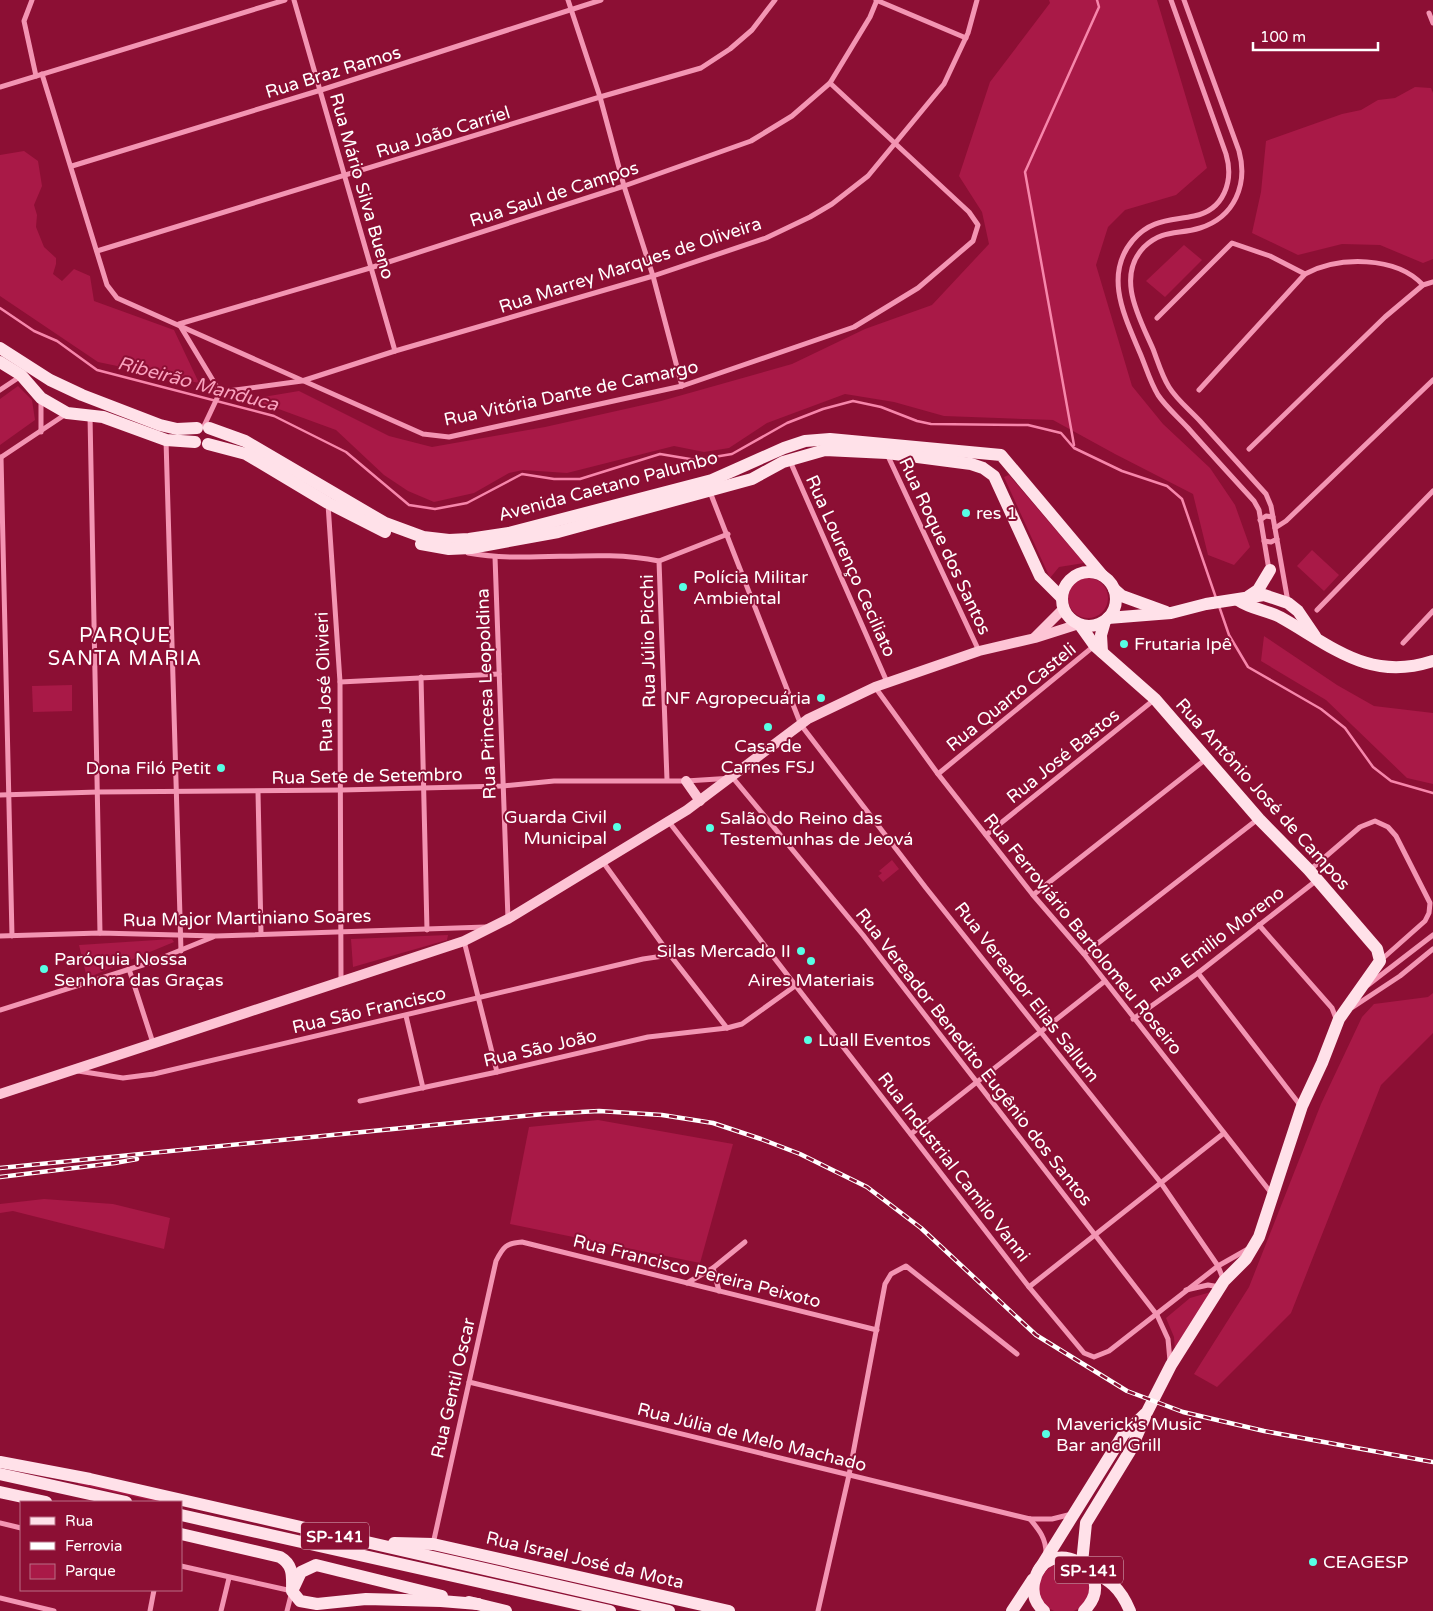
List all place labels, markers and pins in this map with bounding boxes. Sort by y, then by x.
place label: res 1 [976,502,1017,524]
marker: res 1 [960,507,972,519]
place label: Polícia Militar Ambiental [693,566,808,609]
marker: Polícia Militar Ambiental [677,581,689,593]
place label: Frutaria Ipê [1134,633,1232,655]
marker: Frutaria Ipê [1118,638,1130,650]
place label: NF Agropecuária [665,687,811,709]
marker: NF Agropecuária [815,692,827,704]
marker: Casa de Carnes FSJ [762,721,774,733]
place label: Casa de Carnes FSJ [721,735,815,778]
place label: Dona Filó Petit [86,757,211,779]
marker: Dona Filó Petit [215,762,227,774]
place label: Guarda Civil Municipal [504,806,607,849]
place label: Salão do Reino das Testemunhas de Jeová [720,807,913,850]
marker: Guarda Civil Municipal [611,821,623,833]
marker: Salão do Reino das Testemunhas de Jeová [704,822,716,834]
place label: Silas Mercado II [657,940,791,962]
marker: Silas Mercado II [795,945,807,957]
place label: Paróquia Nossa Senhora das Graças [54,948,224,991]
marker: Aires Materiais [805,955,817,967]
marker: Paróquia Nossa Senhora das Graças [38,963,50,975]
place label: Aires Materiais [748,969,874,991]
place label: Luall Eventos [818,1029,931,1051]
marker: Luall Eventos [802,1034,814,1046]
place label: Maverick's Music Bar and Grill [1056,1413,1202,1456]
marker: Maverick's Music Bar and Grill [1040,1428,1052,1440]
place label: CEAGESP [1323,1551,1408,1573]
marker: CEAGESP [1307,1556,1319,1568]

